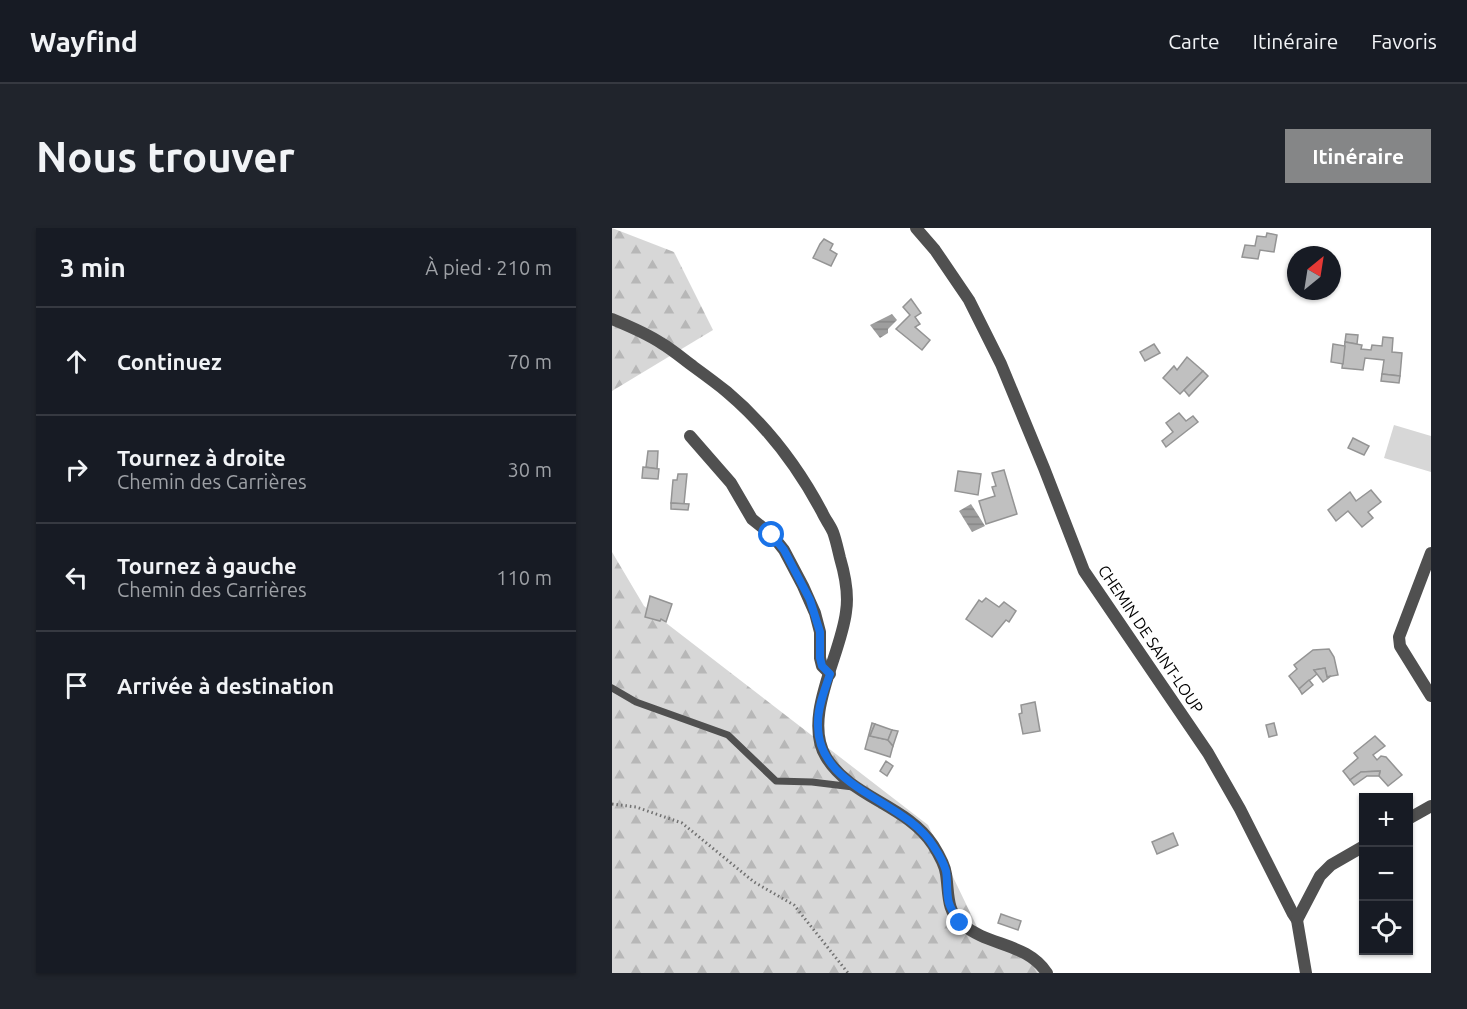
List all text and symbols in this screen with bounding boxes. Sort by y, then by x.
text: Wayfind [30,26,138,57]
text: Carte [1168,29,1220,53]
text: Itinéraire [1253,29,1338,53]
text: Favoris [1371,29,1437,53]
button: Itinéraire [1285,129,1431,183]
text: Nous trouver [36,133,295,180]
north arrow [1287,246,1341,300]
text: 3 min [60,253,126,282]
text: À pied · 210 m [425,256,552,279]
icon: ahead [60,345,93,378]
text: Continuez [117,349,222,374]
text: 70 m [508,350,552,373]
text: Tournez à droite [117,445,286,470]
icon: right [60,453,93,486]
text: 30 m [508,458,552,481]
text: Chemin des Carrières [117,470,307,493]
route start [758,521,784,547]
text: Tournez à gauche [117,553,297,578]
icon: left [60,561,93,594]
street label: CHEMIN DE SAINT-LOUP [1095,562,1207,716]
text: 110 m [496,566,552,589]
text: Chemin des Carrières [117,578,307,601]
icon: arrive [60,669,93,702]
text: Arrivée à destination [117,673,334,698]
map controls [1359,793,1413,955]
button: + [1359,793,1413,847]
button: − [1359,847,1413,901]
button: locate [1359,901,1413,955]
route end [946,909,972,935]

